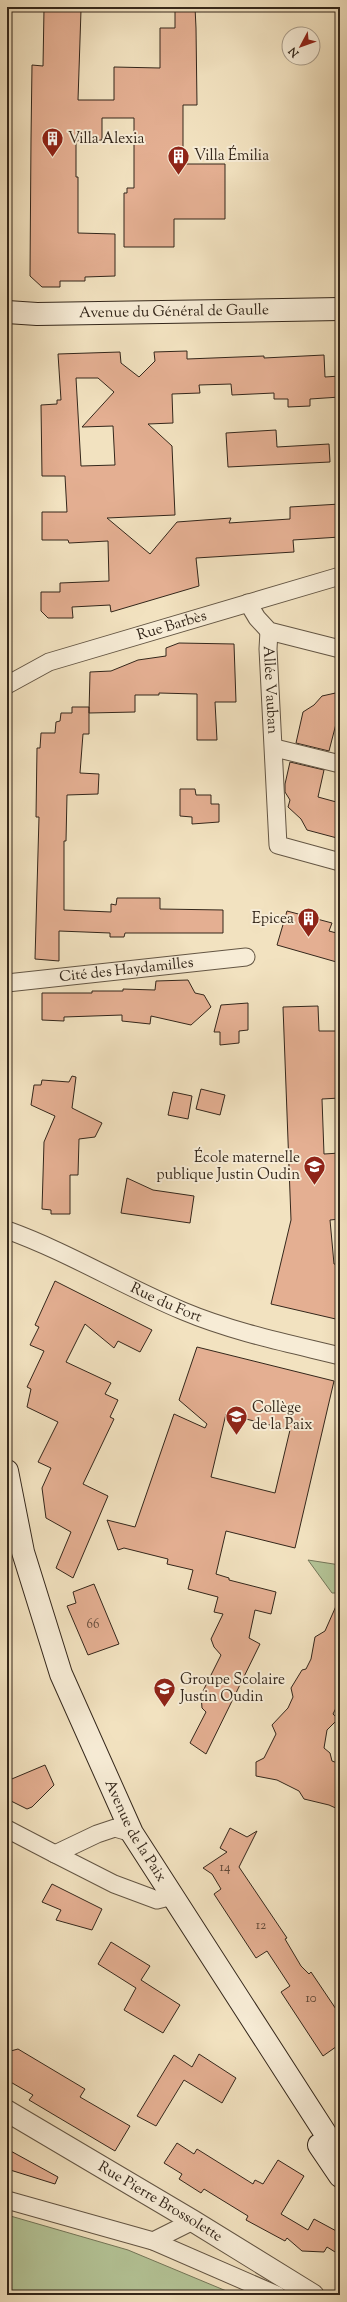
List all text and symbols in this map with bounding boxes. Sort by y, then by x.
north arrow [281,26,321,66]
text: N [285,43,304,61]
building icon: Villa Alexia [40,126,66,159]
place label: Villa Alexia [68,129,144,150]
building icon: Villa Émilia [166,143,192,176]
place label: Villa Émilia [194,145,269,167]
street label: Avenue du Général de Gaulle [79,300,269,324]
street label: Rue Barbès [134,605,209,646]
street label: Allée Vauban [257,645,283,735]
building icon: Epicea [296,906,322,939]
place label: Epicea [252,909,294,930]
street label: Cité des Haydamilles [58,952,195,988]
place label: École maternelle publique Justin Oudin [156,1147,300,1186]
school or university icon: École maternelle publique Justin Oudin [302,1154,328,1187]
street label: Rue du Fort [127,1278,205,1328]
place label: Collège de la Paix [252,1398,312,1436]
school or university icon: Collège de la Paix [223,1404,249,1437]
house number: 66 [87,1616,99,1634]
place label: Groupe Scolaire Justin Oudin [179,1670,285,1708]
school or university icon: Groupe Scolaire Justin Oudin [151,1676,177,1709]
street label: Avenue de la Paix [99,1776,171,1886]
house number: 14 [220,1859,231,1877]
house number: 12 [256,1917,266,1935]
house number: 10 [305,1990,317,2008]
street label: Rue Pierre Brossolette [94,2157,226,2247]

